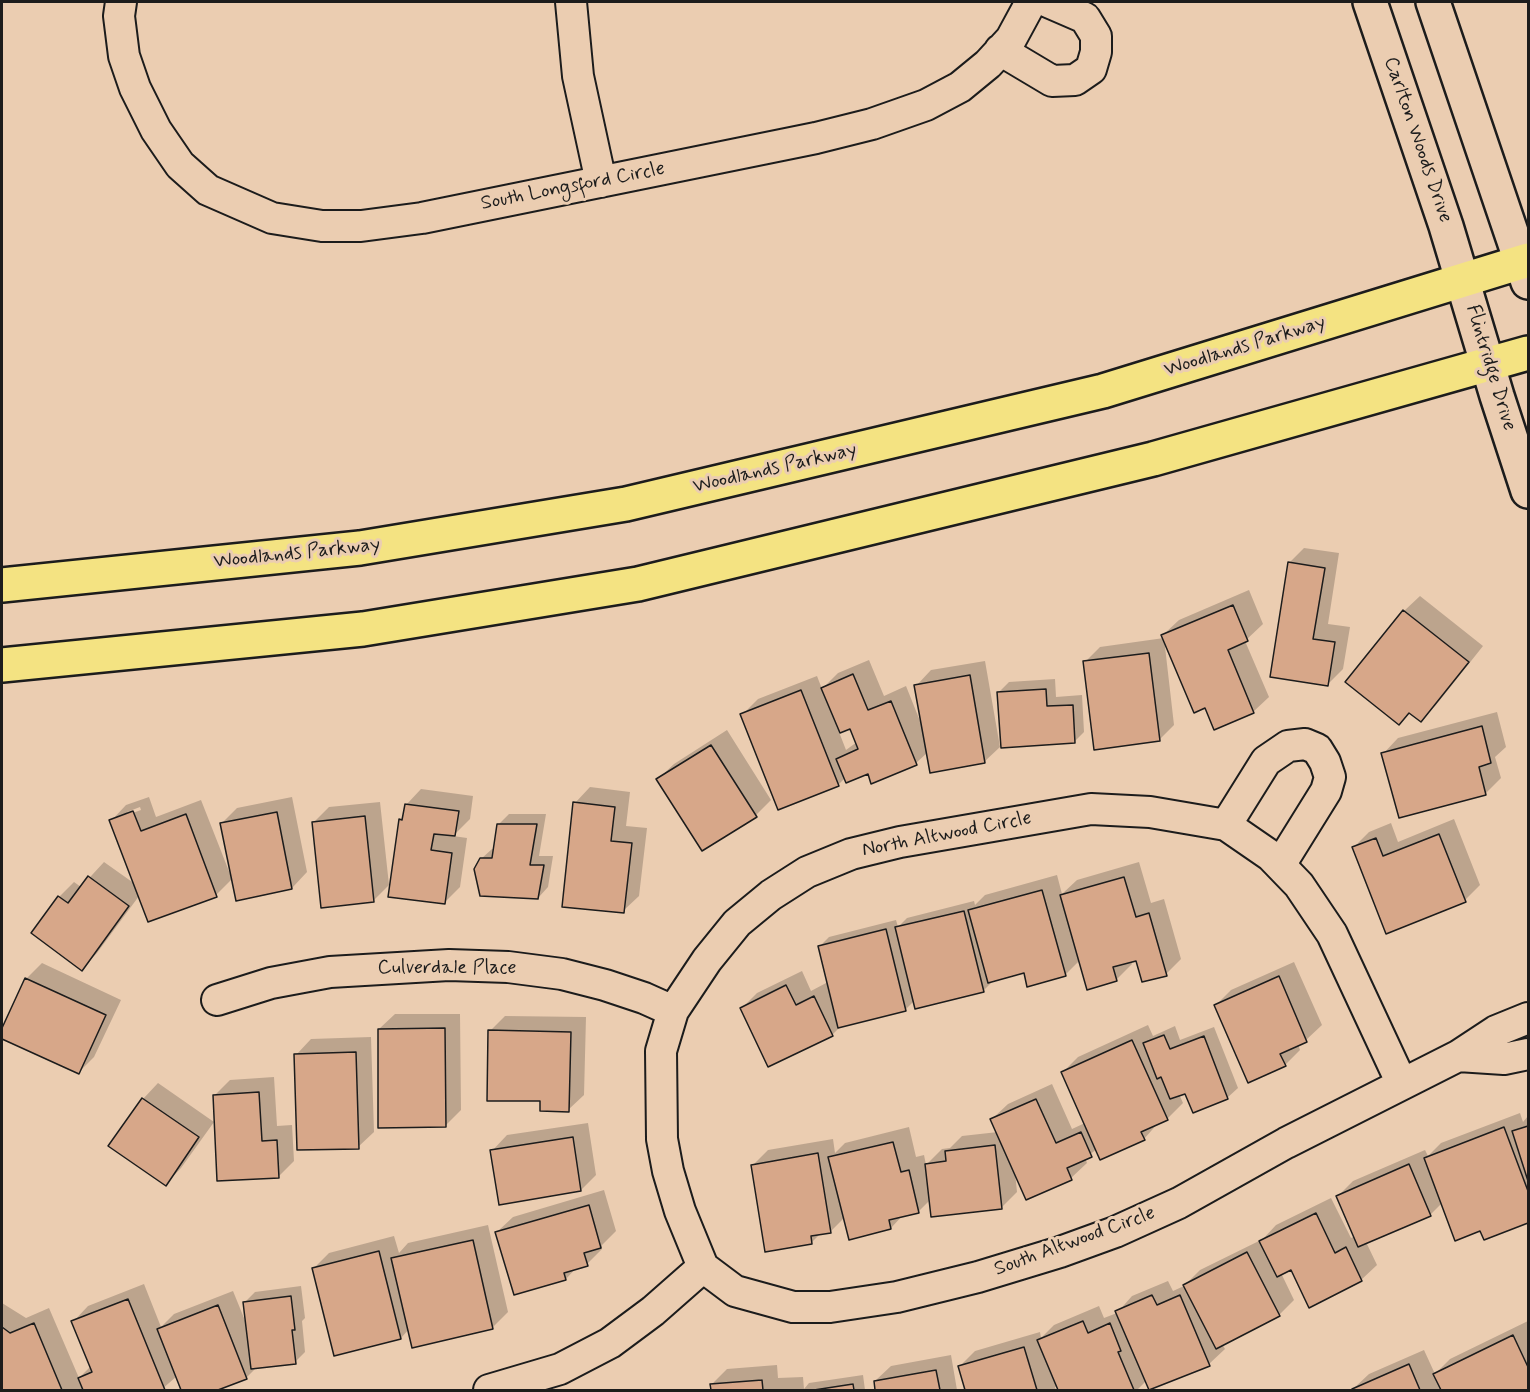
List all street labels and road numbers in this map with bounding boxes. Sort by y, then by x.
street label: Carlton Woods Drive [1377,54,1457,226]
street label: South Longsford Circle [479,157,667,217]
street label: Flintridge Drive [1459,302,1521,434]
street label: Woodlands Parkway [1162,311,1328,383]
street label: Woodlands Parkway [691,438,859,500]
street label: Woodlands Parkway [213,533,381,575]
street label: North Altwood Circle [860,807,1034,863]
street label: Culverdale Place [378,957,516,981]
street label: South Altwood Circle [991,1202,1159,1282]

